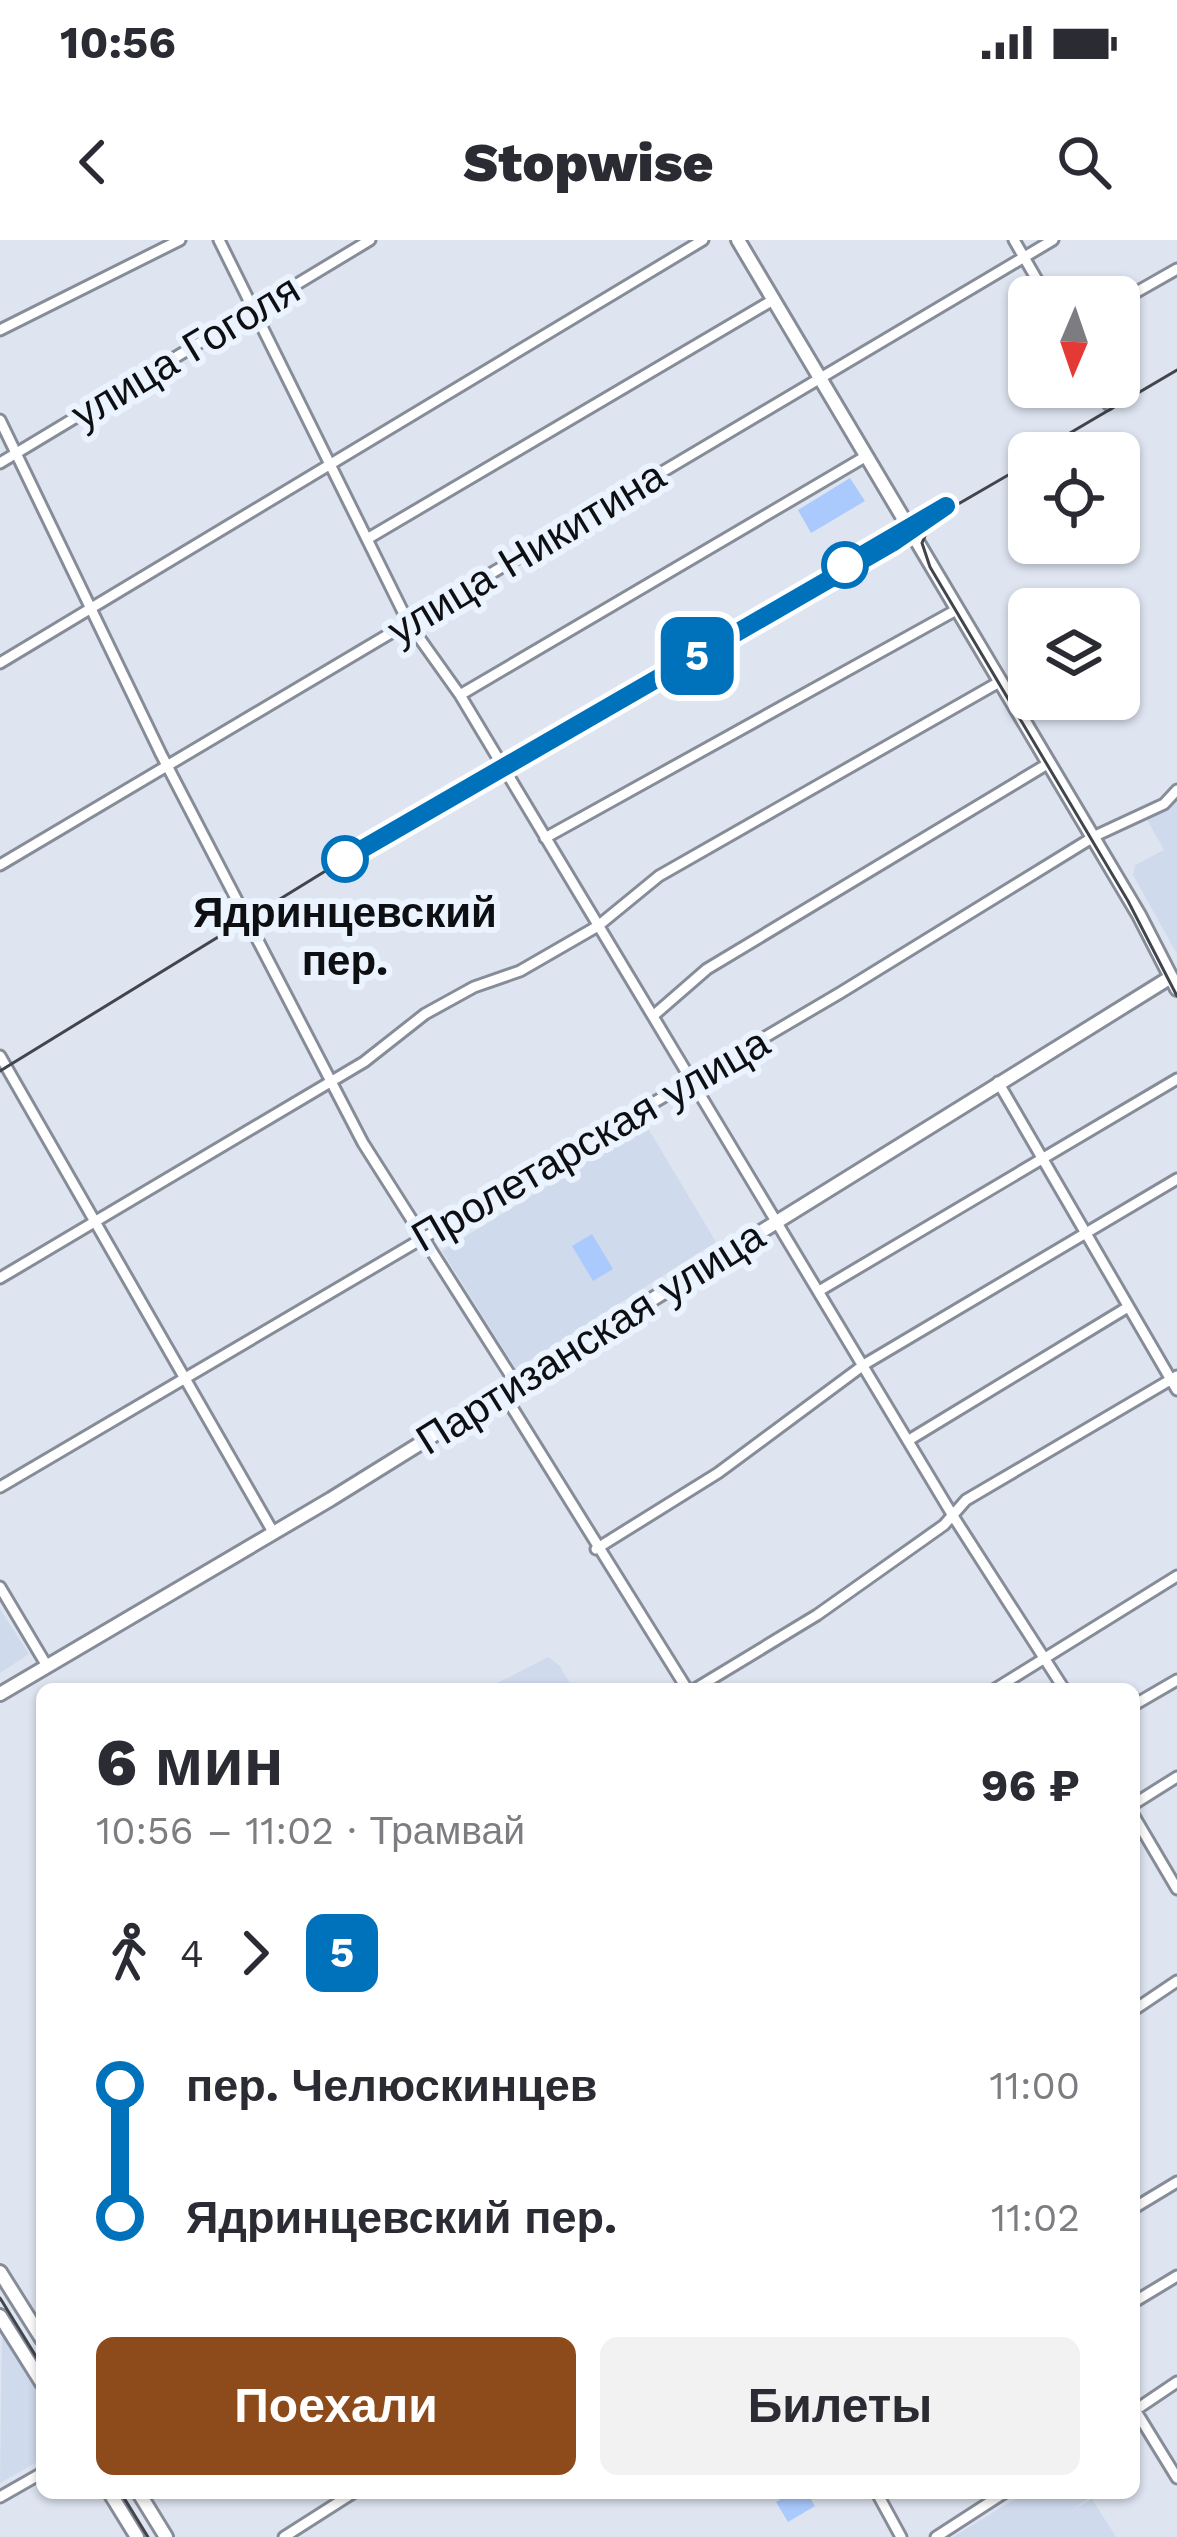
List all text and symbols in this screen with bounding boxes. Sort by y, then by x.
text: 10:56 [60,16,176,69]
icon: back [60,129,126,195]
icon: search [1051,129,1117,195]
text: Stopwise [463,131,714,194]
street label: улица Гоголя [62,264,308,439]
north arrow [1008,276,1140,408]
map controls [1008,276,1140,720]
button: locate [1008,432,1140,564]
street label: улица Никитина [379,450,674,654]
unlabelled marker [823,543,867,587]
button: layers [1008,588,1140,720]
line badge: 5 [658,617,736,695]
text: 5 [685,631,709,680]
marker: Ядринцевский пер. [323,837,367,881]
place label: Ядринцевский пер. [193,888,497,985]
street label: Пролетарская улица [403,1017,778,1262]
street label: Партизанская улица [407,1210,774,1464]
text: 6 мин [96,1724,284,1801]
text: 96 ₽ [981,1759,1080,1812]
text: 10:56 – 11:02 · Трамвай [96,1808,525,1853]
icon: walk [96,1920,162,1986]
icon: forward [222,1920,288,1986]
text: 5 [330,1928,354,1977]
text: 4 [180,1931,204,1976]
text: пер. Челюскинцев [186,2059,597,2112]
text: 11:00 [990,2063,1080,2108]
text: Ядринцевский пер. [186,2191,617,2244]
text: 11:02 [991,2195,1080,2240]
button: Поехали [96,2337,576,2475]
button: Билеты [600,2337,1080,2475]

